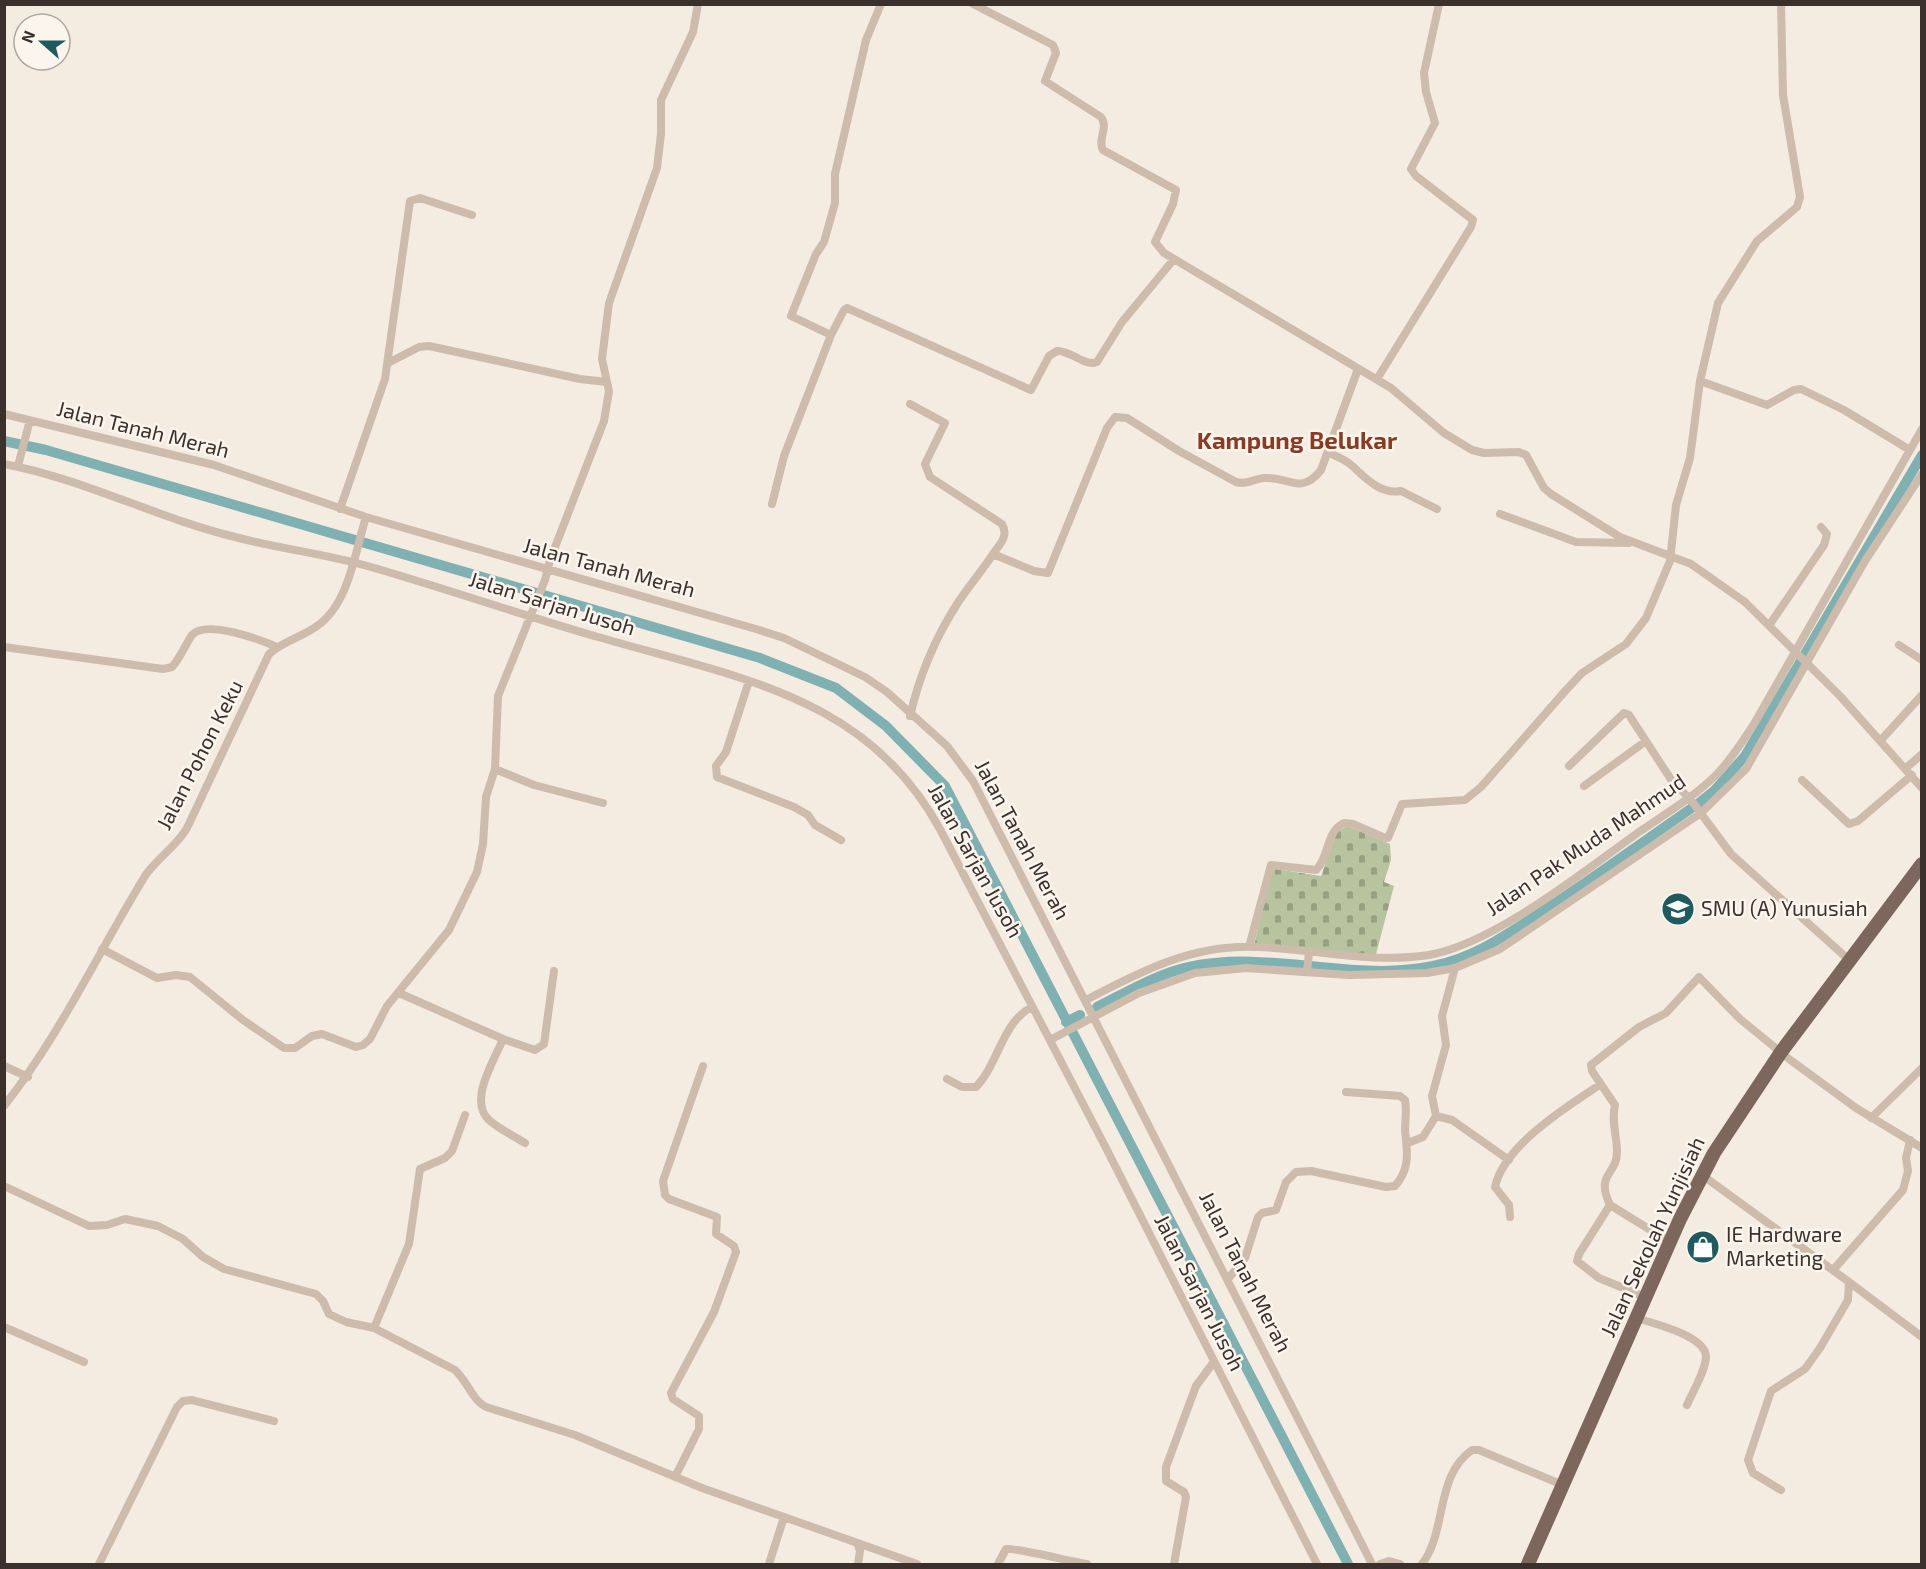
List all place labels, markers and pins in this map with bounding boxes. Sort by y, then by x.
school or university icon: SMU (A) Yunusiah [1660,891,1696,927]
place label: SMU (A) Yunusiah [1701,895,1868,920]
place label: IE Hardware Marketing [1726,1221,1842,1270]
shop icon: IE Hardware Marketing [1685,1229,1721,1265]

